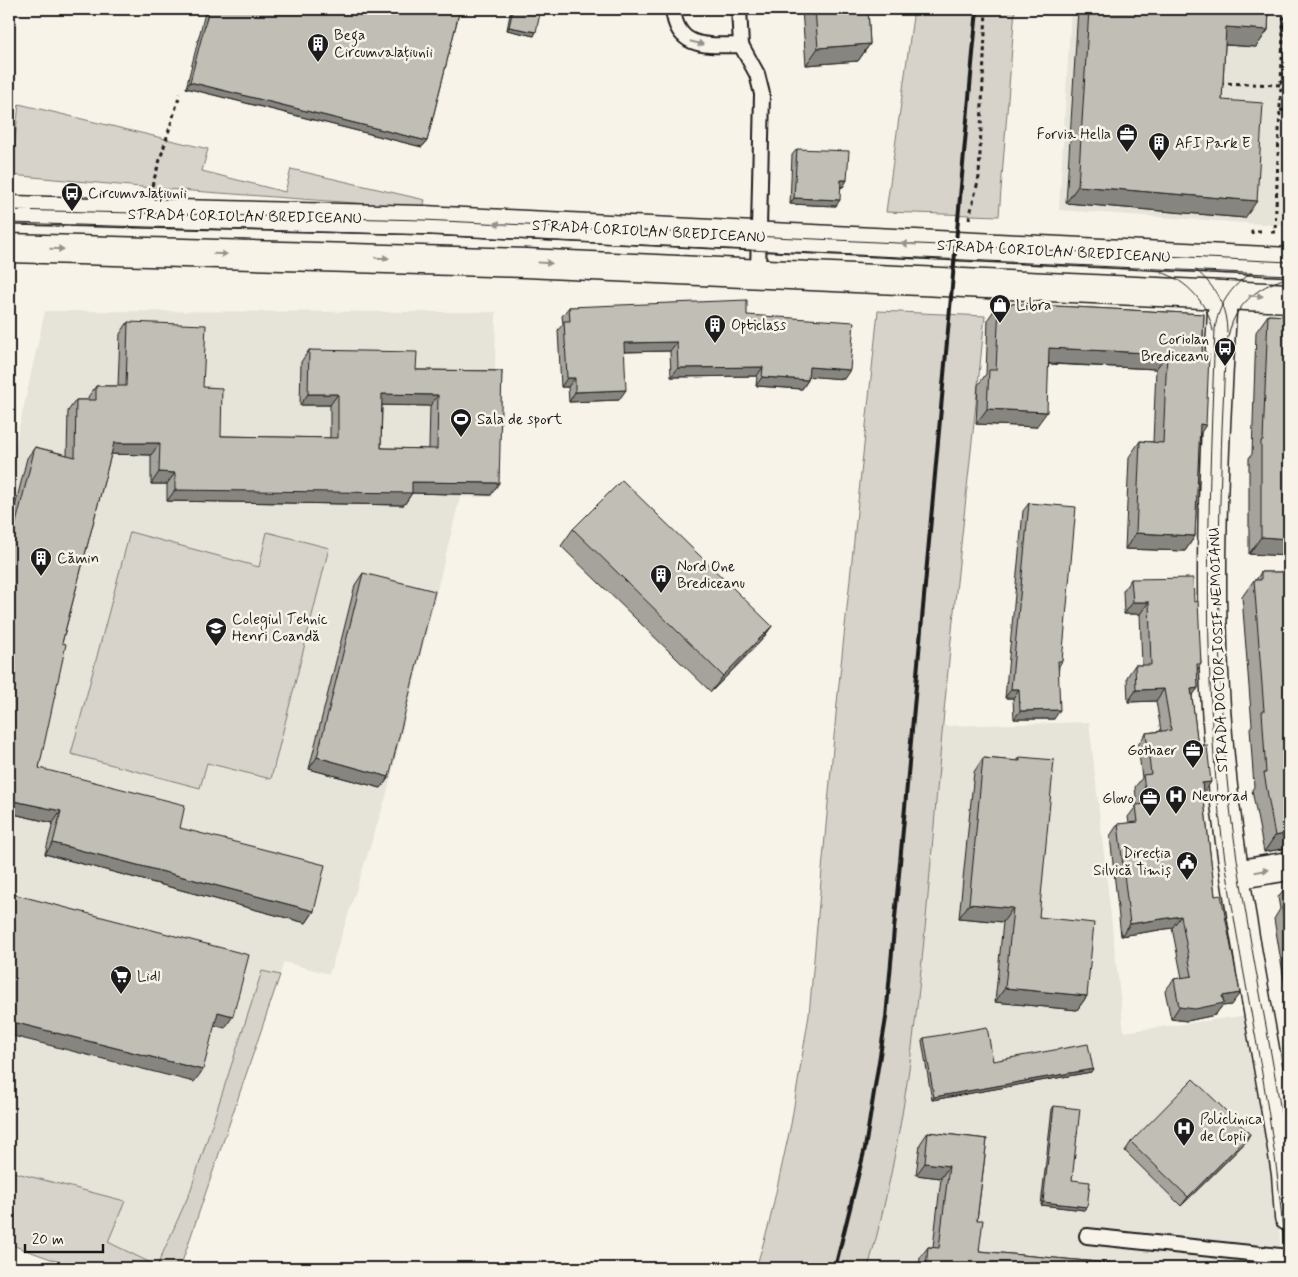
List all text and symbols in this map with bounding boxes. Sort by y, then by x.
place label: Bega Circumvalațiunii [334,26,433,63]
building icon: Bega Circumvalațiunii [306,32,330,63]
one-way arrow [689,39,704,47]
office icon: Forvia Hella [1115,122,1139,153]
place label: Forvia Hella [1037,125,1111,145]
building icon: AFI Park E [1147,131,1171,162]
place label: AFI Park E [1175,134,1251,154]
bus stop icon: Circumvalațiunii [60,181,84,212]
place label: Circumvalațiunii [88,184,187,204]
street label: STRADA CORIOLAN BREDICEANU [128,205,362,229]
street label: STRADA CORIOLAN BREDICEANU [531,216,766,248]
one-way arrow [493,219,509,227]
street label: STRADA CORIOLAN BREDICEANU [936,236,1171,268]
one-way arrow [900,239,916,247]
one-way arrow [50,245,66,253]
one-way arrow [212,250,228,258]
one-way arrow [375,255,391,263]
one-way arrow [537,260,553,268]
shop icon: Libra [988,293,1012,324]
one-way arrow [1248,293,1264,301]
place label: Libra [1016,296,1051,316]
building icon: Opticlass [703,313,727,344]
place label: Opticlass [731,316,786,336]
place label: Coriolan Brediceanu [1141,330,1209,367]
bus stop icon: Coriolan Brediceanu [1213,336,1237,367]
sports icon: Sala de sport [449,407,473,438]
place label: Sala de sport [477,410,563,430]
street label: STRADA DOCTOR IOSIF NEMOIANU [1205,527,1233,773]
building icon: Cămin [29,546,53,577]
place label: Cămin [57,549,99,569]
place label: Nord One Brediceanu [677,557,745,594]
building icon: Nord One Brediceanu [649,563,673,594]
place label: Colegiul Tehnic Henri Coandă [232,610,328,647]
school or university icon: Colegiul Tehnic Henri Coandă [204,616,228,647]
office icon: Gothaer [1181,738,1205,769]
place label: Gothaer [1127,741,1177,761]
hospital icon: Neurorad [1164,784,1188,815]
office icon: Glovo [1138,786,1162,817]
place label: Neurorad [1192,787,1248,807]
place label: Glovo [1102,789,1134,809]
place label: Direcția Silvică Timiș [1093,844,1171,881]
public building icon: Direcția Silvică Timiș [1175,850,1199,881]
one-way arrow [1255,866,1271,874]
supermarket icon: Lidl [109,964,133,995]
place label: Lidl [137,967,160,987]
place label: Policlinica de Copii [1200,1110,1262,1147]
hospital icon: Policlinica de Copii [1172,1116,1196,1147]
scale bar [25,1222,102,1254]
text: 20 m [32,1230,64,1250]

